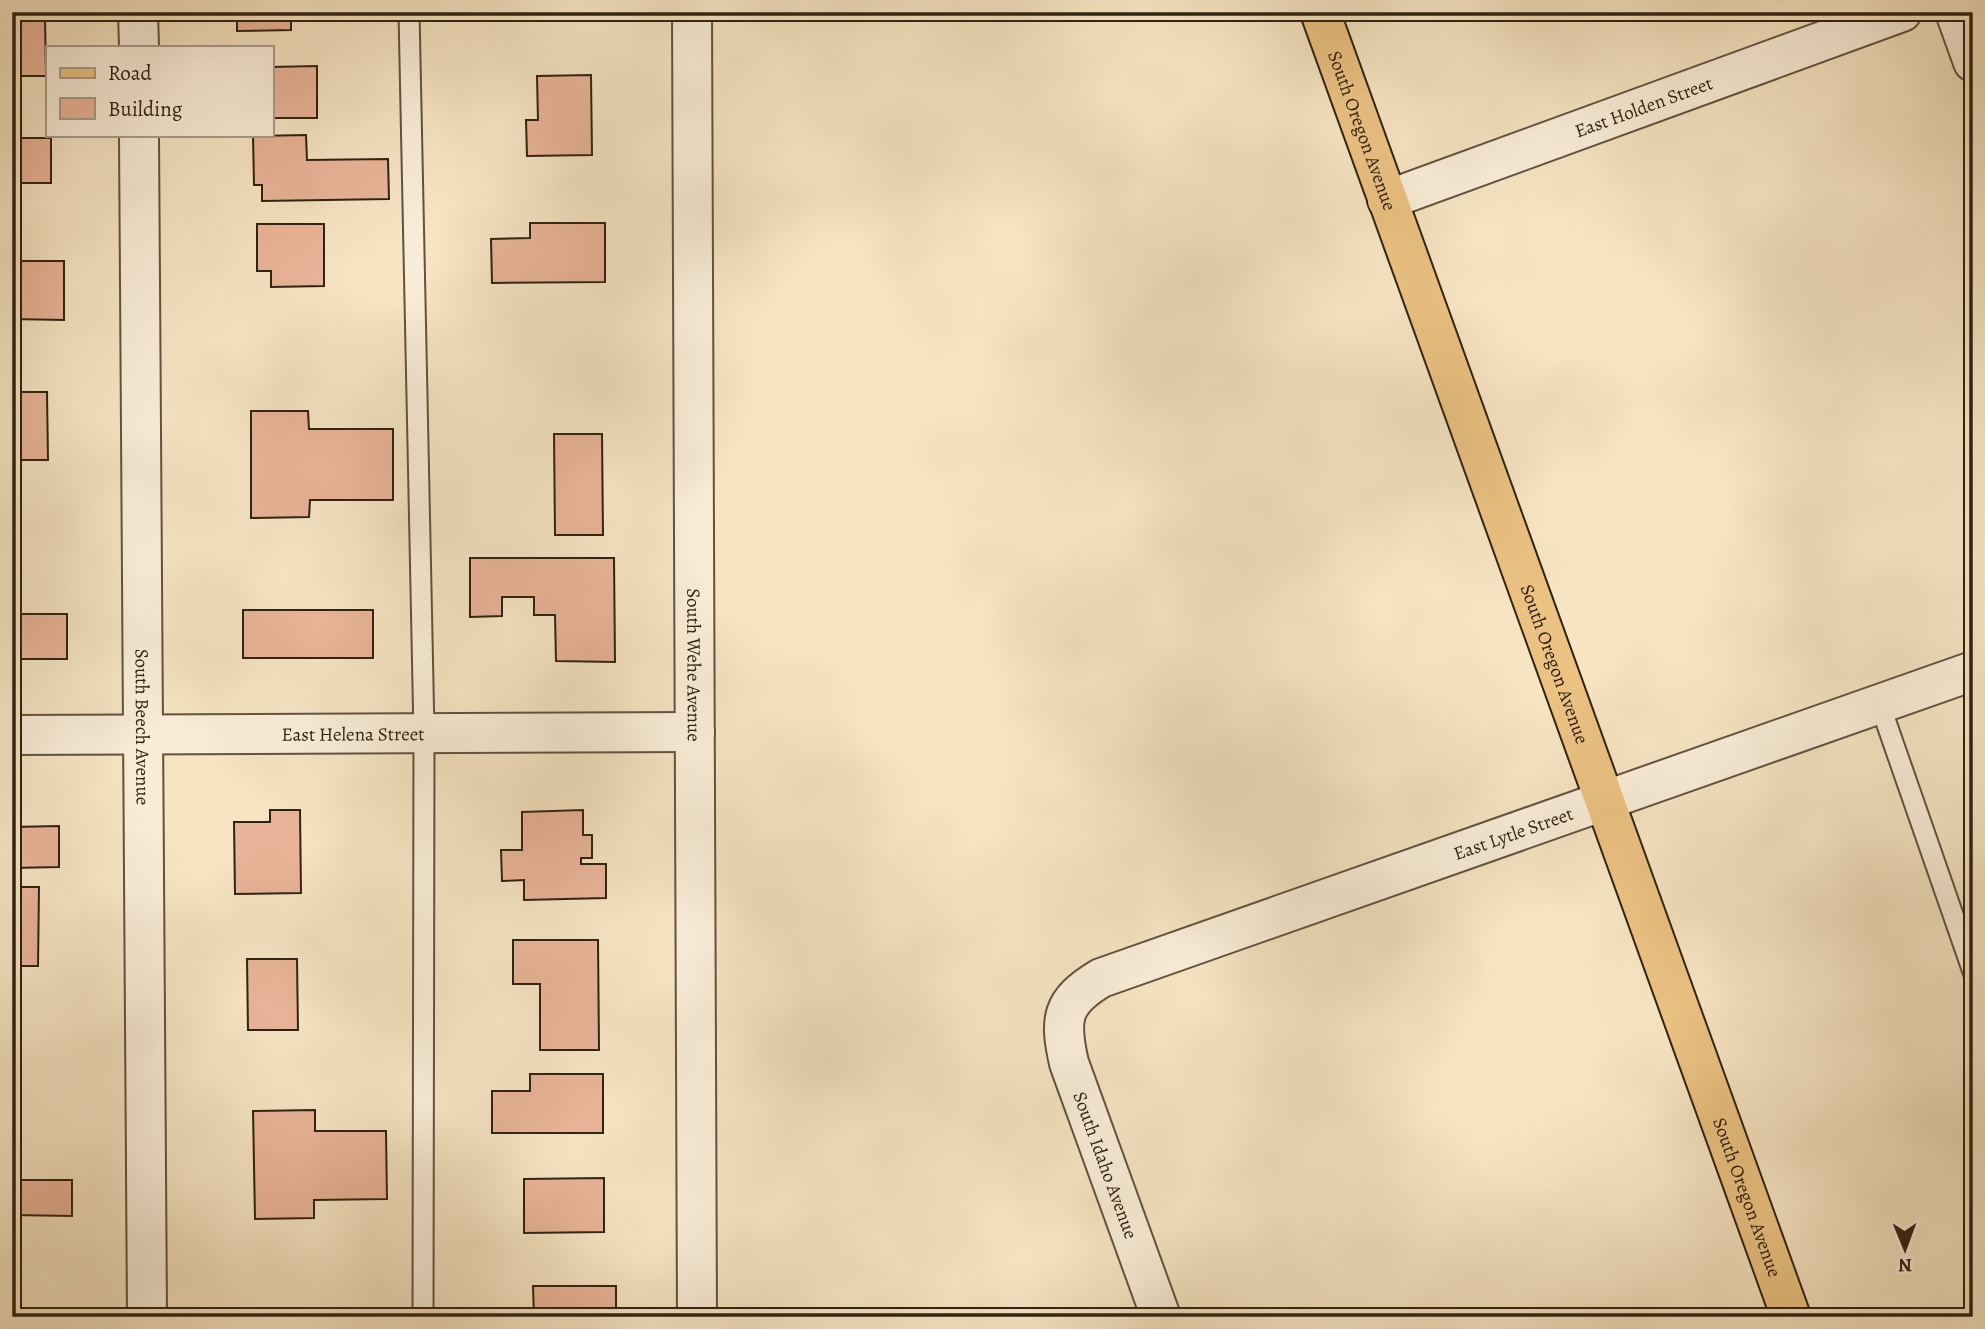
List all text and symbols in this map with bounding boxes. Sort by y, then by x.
legend [46,46,273,136]
street label: South Oregon Avenue [1321,47,1403,214]
text: Road [108,59,152,87]
street label: East Holden Street [1571,70,1716,144]
text: Building [108,95,183,123]
street label: South Oregon Avenue [1514,581,1595,748]
street label: South Wehe Avenue [680,588,707,742]
street label: South Beech Avenue [128,649,156,805]
street label: East Helena Street [282,721,424,748]
street label: East Lytle Street [1450,801,1577,867]
street label: South Idaho Avenue [1066,1088,1144,1243]
street label: South Oregon Avenue [1706,1114,1788,1281]
north arrow [1870,1214,1940,1284]
text: N [1898,1252,1912,1278]

